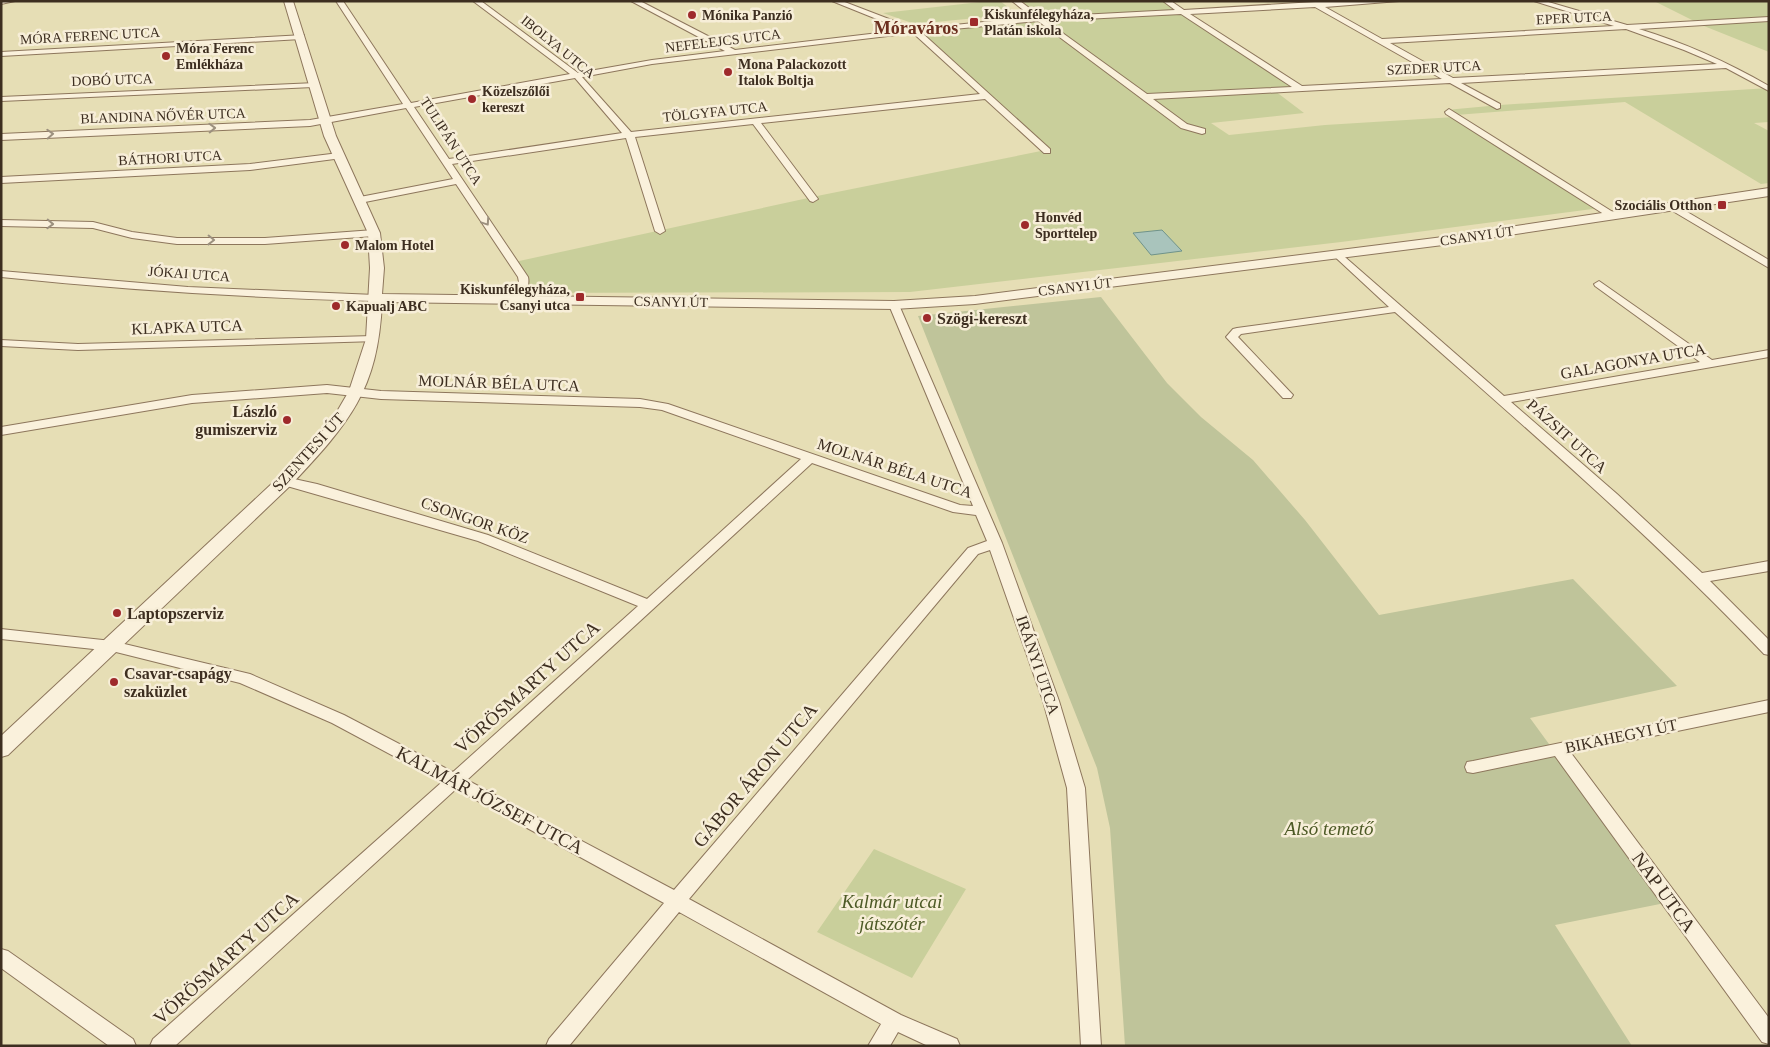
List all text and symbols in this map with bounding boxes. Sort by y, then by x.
place label: Kiskunfélegyháza, Platán iskola [984,7,1094,38]
place label: Mónika Panzió [702,8,793,23]
street label: EPER UTCA [1536,8,1613,27]
marker: Mónika Panzió [686,9,698,21]
street label: IBOLYA UTCA [518,13,599,82]
marker: Kiskunfélegyháza, Platán iskola [968,16,980,28]
district label: Móraváros [874,18,958,38]
street label: MÓRA FERENC UTCA [20,24,161,47]
street label: NEFELEJCS UTCA [664,26,783,56]
place label: Móra Ferenc Emlékháza [176,41,254,72]
marker: Móra Ferenc Emlékháza [160,50,172,62]
place label: Mona Palackozott Italok Boltja [738,57,847,88]
street label: SZEDER UTCA [1386,58,1482,78]
marker: Mona Palackozott Italok Boltja [722,66,734,78]
street label: DOBÓ UTCA [71,70,154,89]
place label: Közelszőlői kereszt [482,84,550,115]
marker: Közelszőlői kereszt [466,93,478,105]
street label: TULIPÁN UTCA [417,94,486,188]
street label: TÖLGYFA UTCA [662,98,769,125]
street label: BLANDINA NŐVÉR UTCA [80,105,247,126]
one-way arrow [209,122,217,133]
one-way arrow [46,129,54,140]
street label: BÁTHORI UTCA [118,147,223,168]
place label: Szociális Otthon [1614,198,1712,213]
marker: Szociális Otthon [1716,199,1728,211]
place label: Honvéd Sporttelep [1035,210,1097,241]
one-way arrow [480,216,489,226]
one-way arrow [46,218,54,229]
marker: Honvéd Sporttelep [1019,219,1031,231]
street label: CSANYI ÚT [1439,222,1515,249]
one-way arrow [208,235,215,245]
place label: Malom Hotel [355,238,434,253]
marker: Malom Hotel [339,239,351,251]
street label: JÓKAI UTCA [148,263,231,284]
street label: CSANYI ÚT [1037,274,1113,299]
place label: Kiskunfélegyháza, Csanyi utca [460,282,570,313]
marker: Kiskunfélegyháza, Csanyi utca [574,291,586,303]
street label: CSANYI ÚT [634,293,709,310]
place label: Kapualj ABC [346,299,427,314]
marker: Kapualj ABC [330,300,342,312]
place label: Szögi-kereszt [937,310,1028,328]
marker: Szögi-kereszt [921,312,933,324]
street label: KLAPKA UTCA [131,317,243,337]
street label: GALAGONYA UTCA [1559,340,1707,382]
street label: MOLNÁR BÉLA UTCA [418,371,581,394]
street label: PÁZSIT UTCA [1524,395,1611,477]
place label: László gumiszerviz [195,403,277,439]
street label: SZENTESI ÚT [268,409,348,495]
marker: László gumiszerviz [281,414,293,426]
street label: MOLNÁR BÉLA UTCA [815,434,975,501]
street label: CSONGOR KÖZ [419,494,531,546]
place label: Laptopszerviz [127,605,224,623]
marker: Laptopszerviz [111,607,123,619]
street label: IRÁNYI UTCA [1013,613,1064,717]
street label: VÖRÖSMARTY UTCA [450,616,604,758]
place label: Csavar-csapágy szaküzlet [124,665,232,700]
marker: Csavar-csapágy szaküzlet [108,676,120,688]
street label: GÁBOR ÁRON UTCA [689,698,822,851]
street label: BIKAHEGYI ÚT [1563,715,1679,756]
street label: KALMÁR JÓZSEF UTCA [393,742,587,858]
park label: Alsó temető [1282,818,1375,839]
street label: NAP UTCA [1628,848,1700,936]
street label: VÖRÖSMARTY UTCA [149,887,303,1029]
park label: Kalmár utcai játszótér [841,891,942,934]

